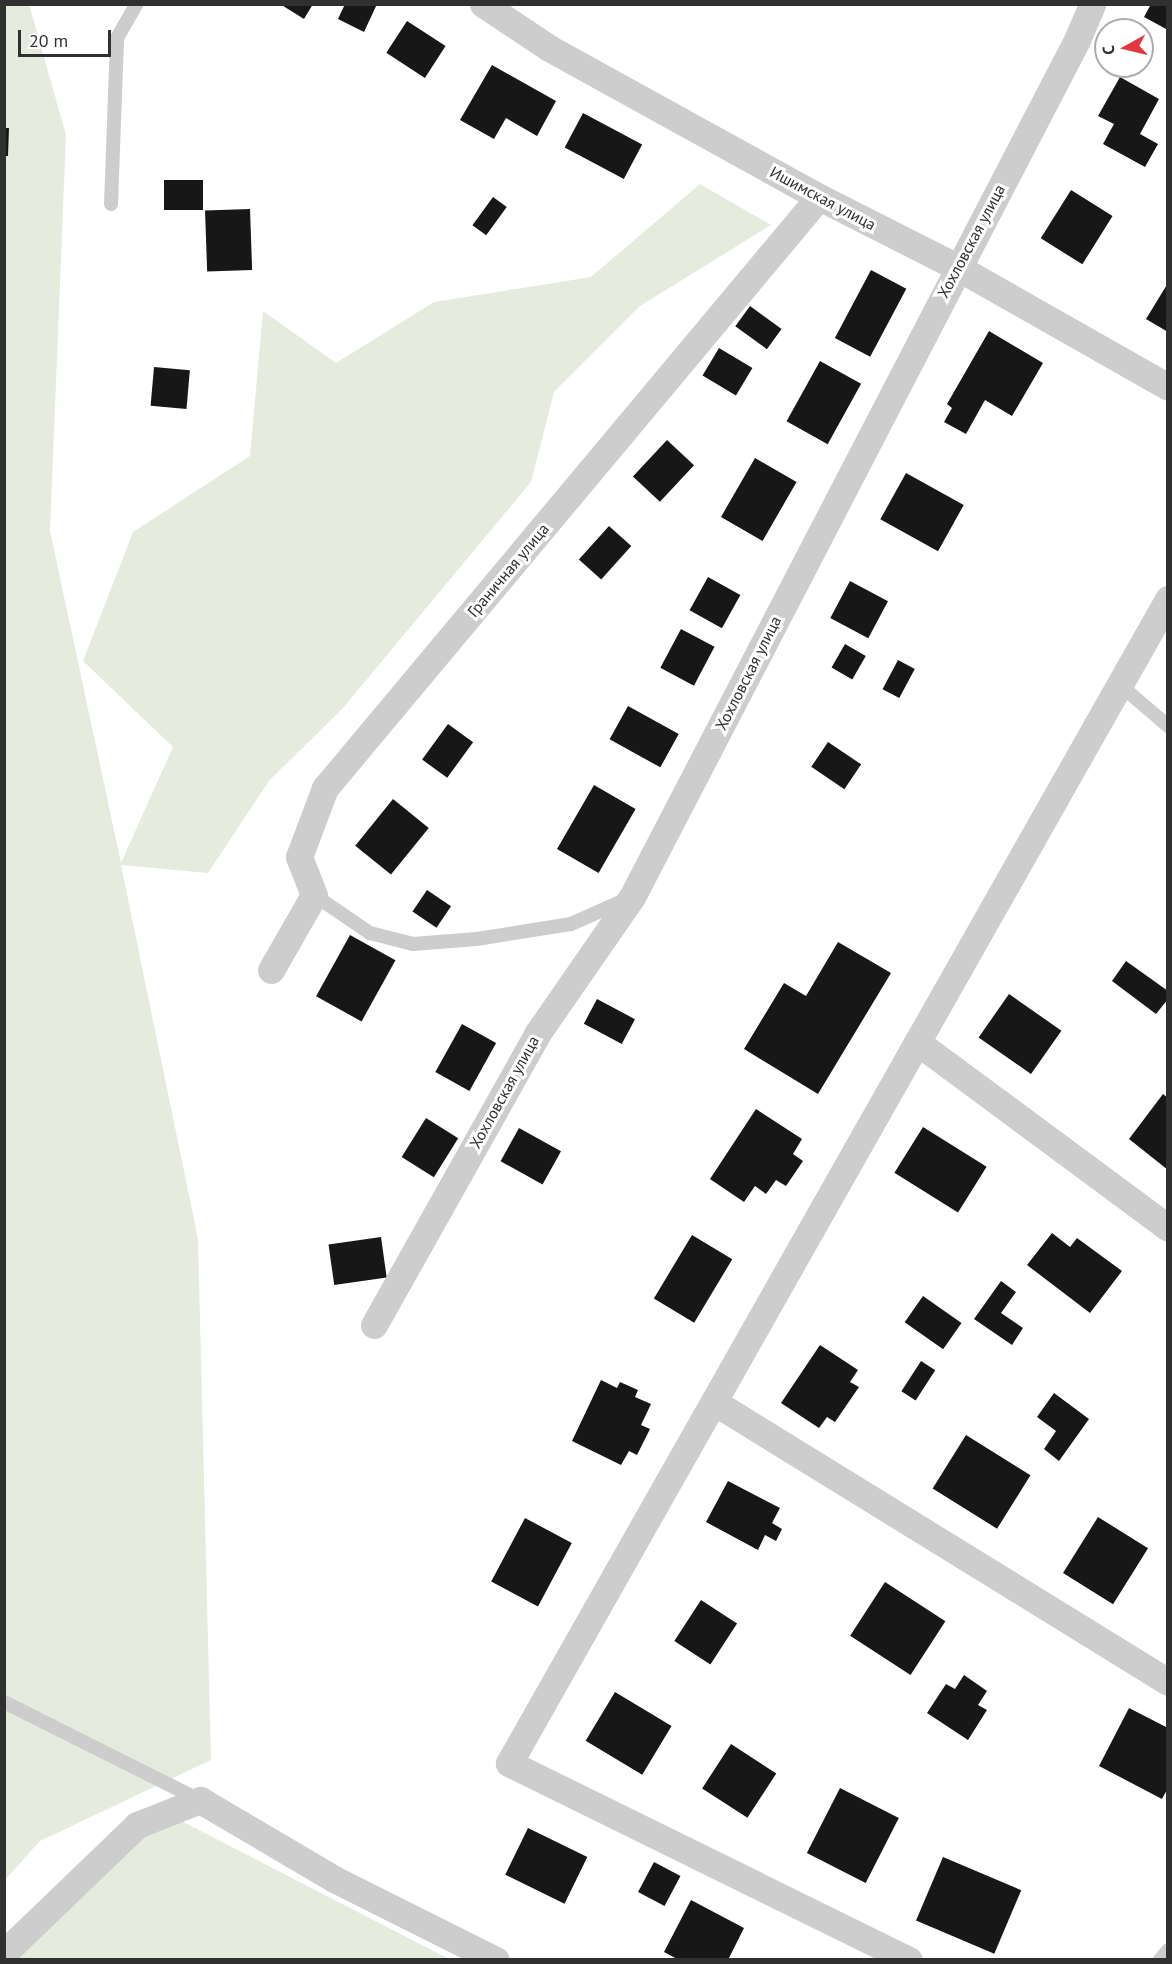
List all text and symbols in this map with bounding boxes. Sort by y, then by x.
scale bar [21,18,114,56]
north arrow [1094,18,1154,78]
text: 20 m [29,29,68,52]
text: С [1098,44,1119,56]
street label: Ишимская улица [767,162,879,234]
street label: Хохловская улица [933,181,1009,301]
street label: Граничная улица [463,519,553,621]
street label: Хохловская улица [711,613,785,733]
street label: Хохловская улица [465,1032,543,1152]

